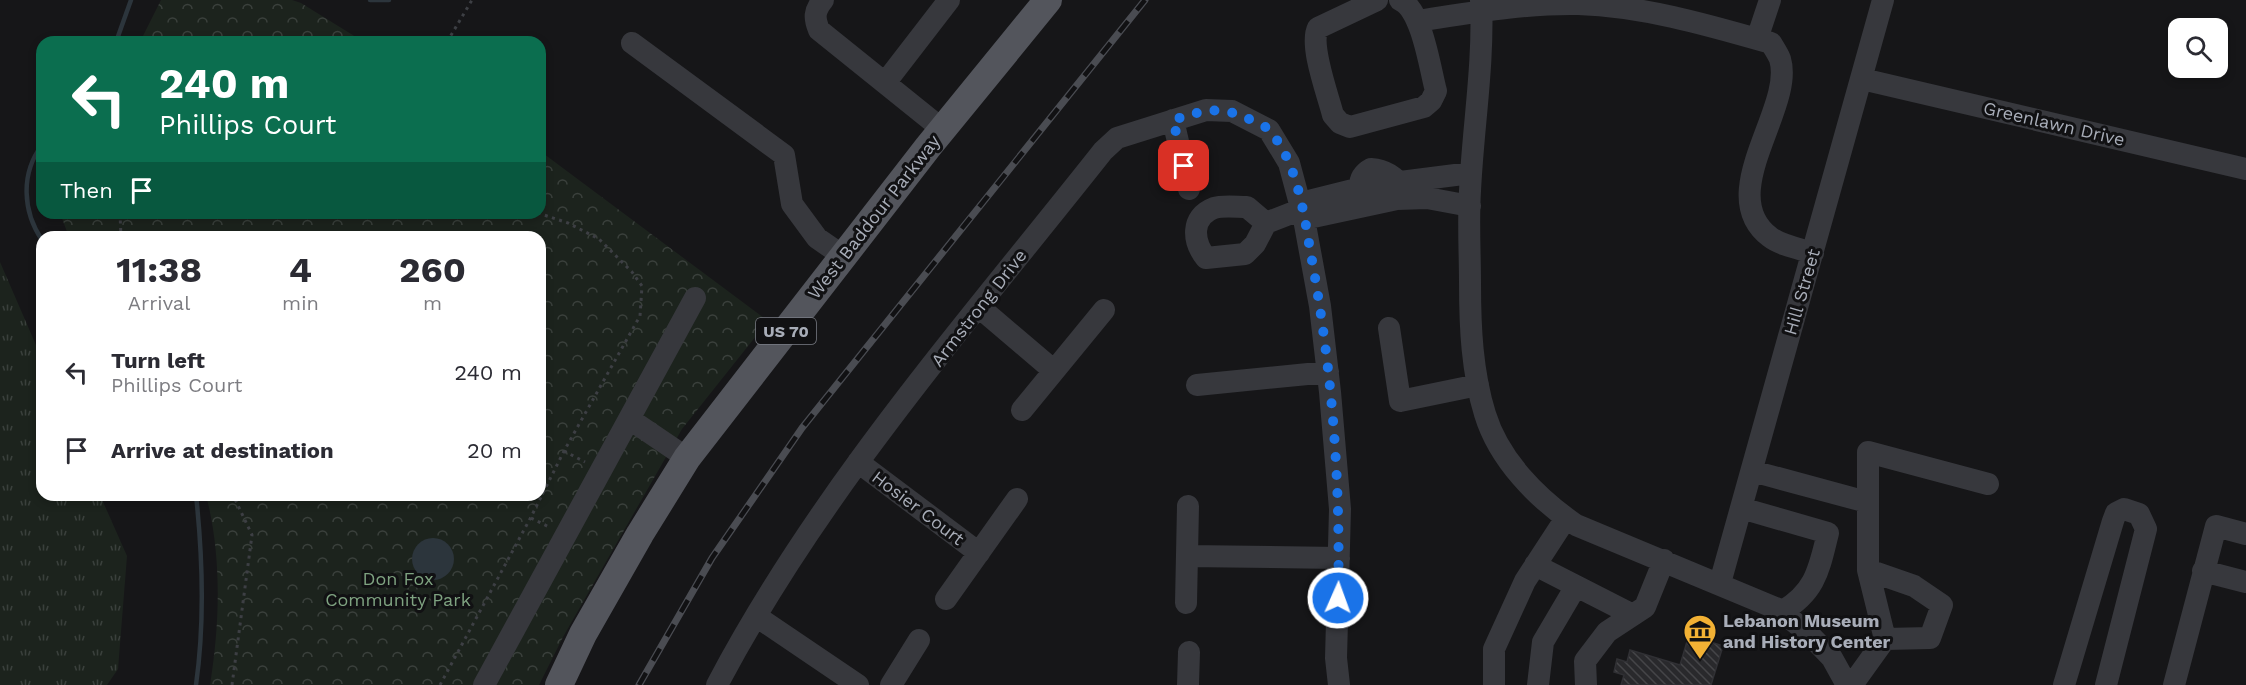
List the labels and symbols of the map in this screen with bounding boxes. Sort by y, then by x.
street label: Greenlawn Drive [1981,97,2127,150]
street label: West Baddour Parkway [803,130,945,303]
pin [1158,140,1209,191]
street label: Armstrong Drive [926,245,1031,370]
street label: Hill Street [1779,246,1824,337]
road number: US 70 [756,318,816,344]
street label: Hosier Court [868,466,969,549]
position arrow [1306,566,1370,630]
park label: Don Fox Community Park [325,568,471,610]
place label: Lebanon Museum and History Center [1723,610,1891,652]
museum icon: Lebanon Museum and History Center [1682,613,1718,660]

